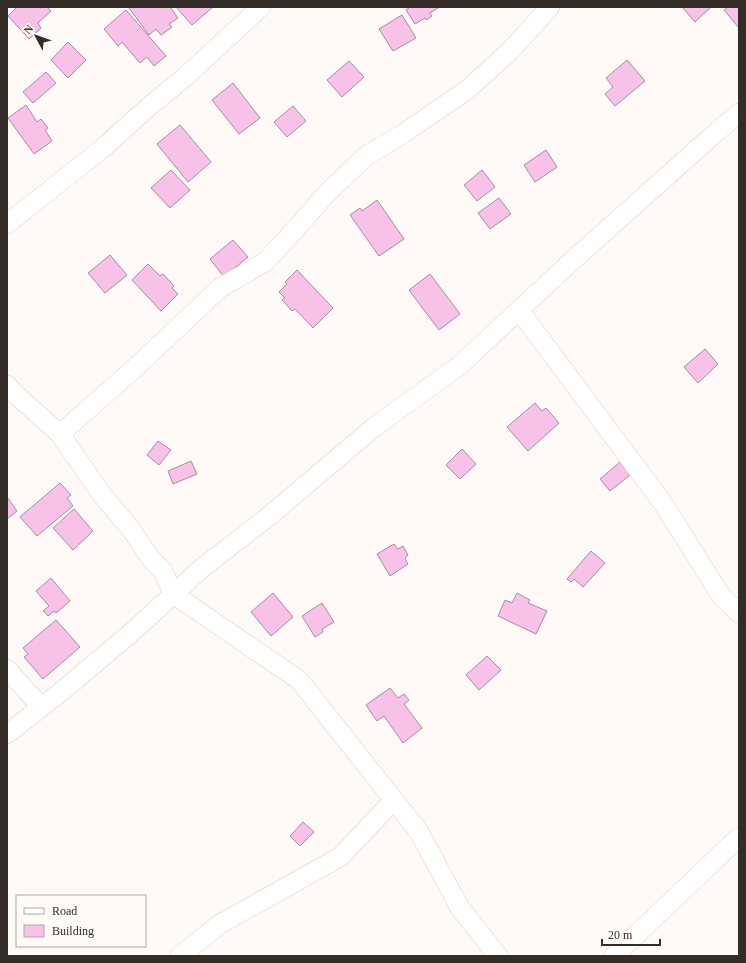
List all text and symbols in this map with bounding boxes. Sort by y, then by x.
north arrow [16,16,56,56]
text: N [21,22,36,36]
legend [16,895,146,947]
text: Road [52,904,77,918]
scale bar [602,921,660,947]
text: Building [52,924,94,938]
text: 20 m [608,928,633,942]

